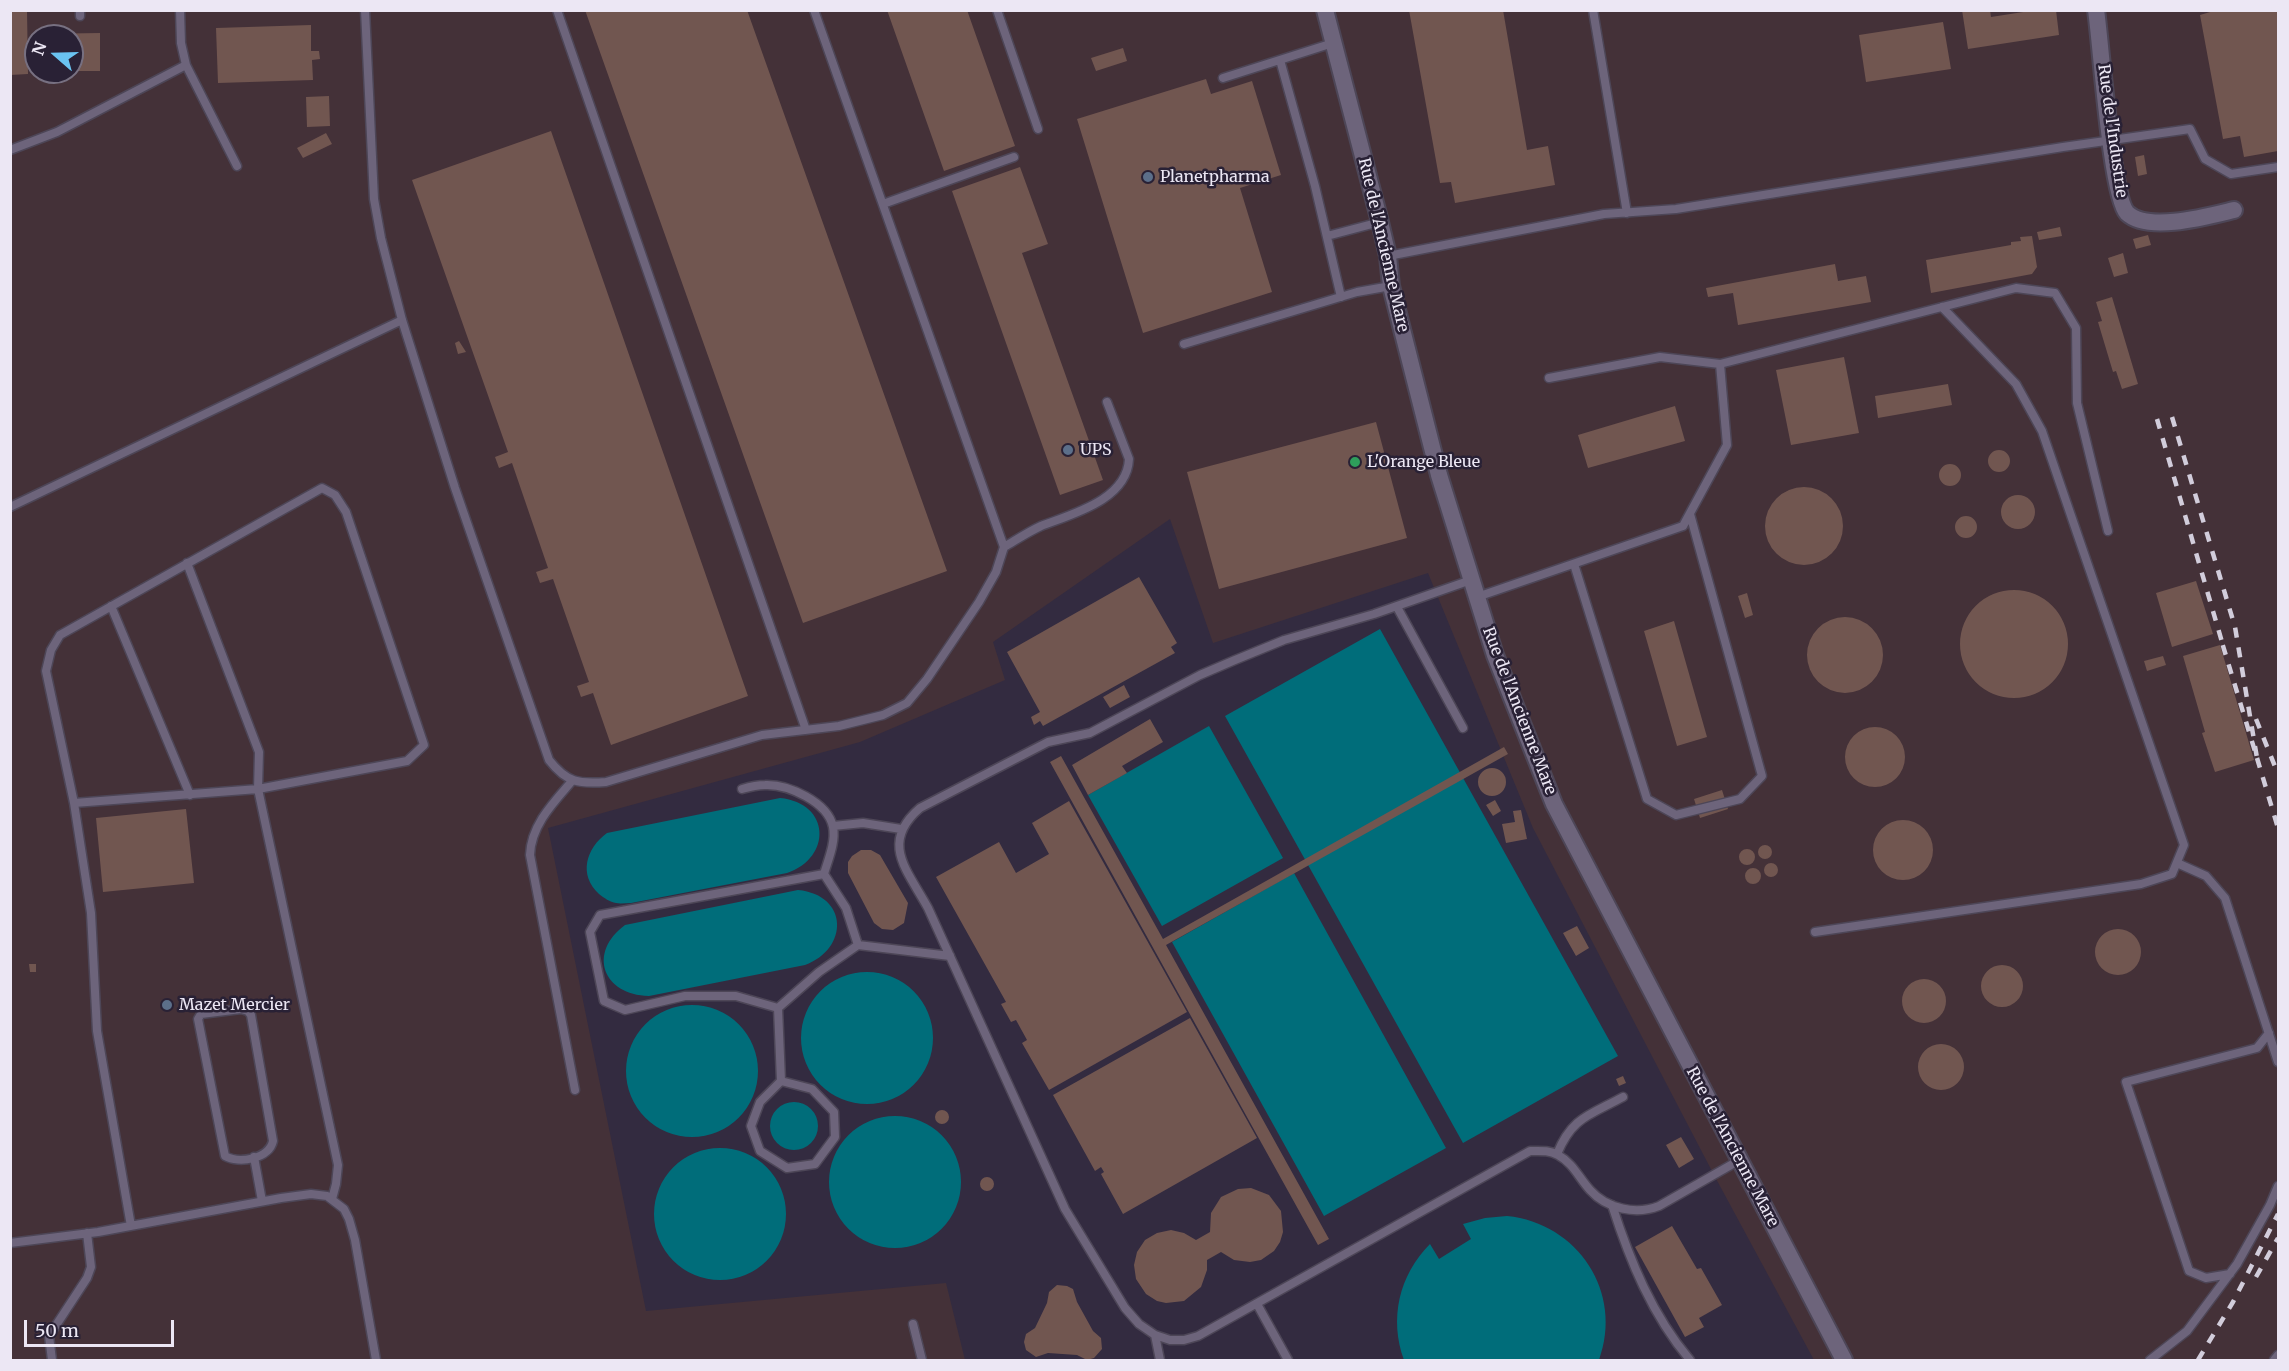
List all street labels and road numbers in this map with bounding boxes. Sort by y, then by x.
street label: Rue de l'Industrie [2093,63,2131,199]
street label: Rue de l'Ancienne Mare [1354,156,1412,334]
street label: Rue de l'Ancienne Mare [1478,624,1560,798]
street label: Rue de l'Ancienne Mare [1682,1064,1782,1230]

